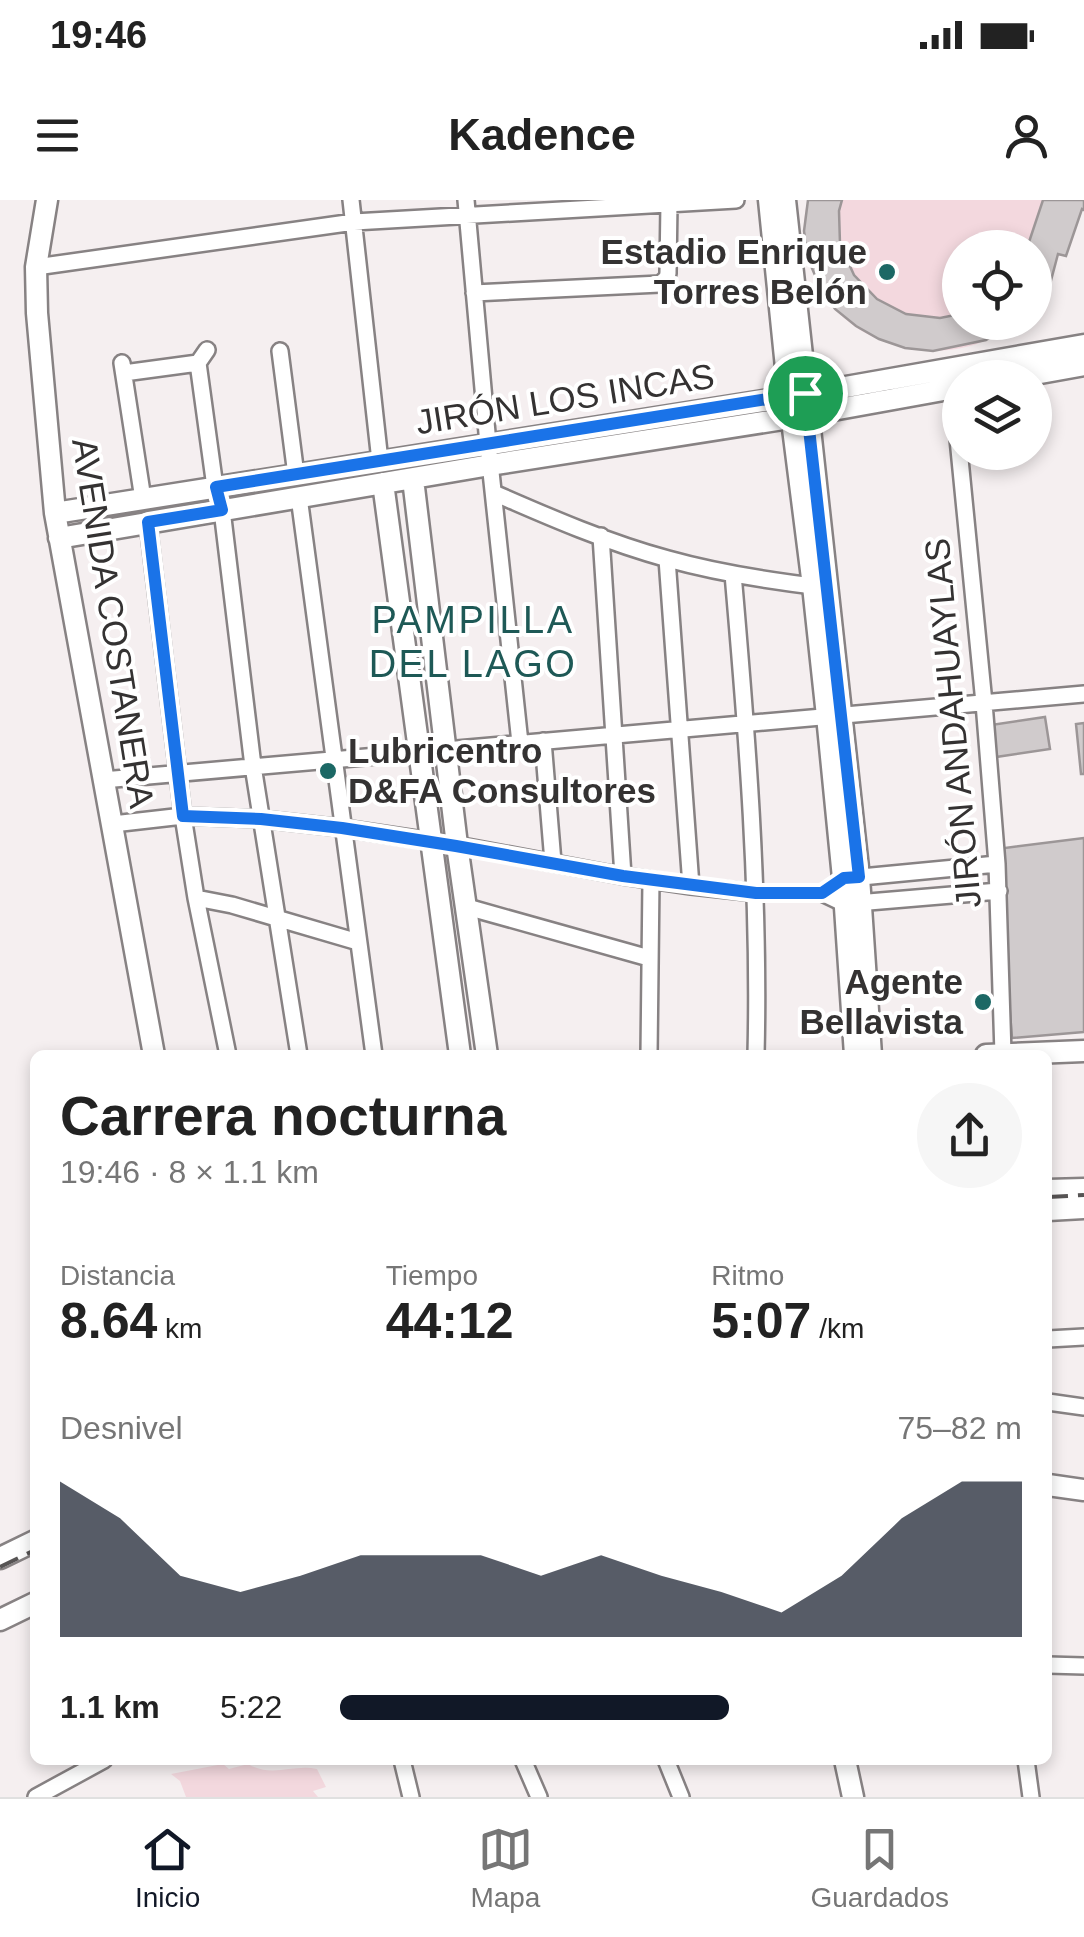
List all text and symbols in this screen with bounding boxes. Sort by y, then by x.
text: 19:46 [50,14,147,56]
icon: menu [30,108,85,163]
icon: person [999,108,1054,163]
text: Kadence [448,109,636,160]
map controls [942,230,1052,470]
button: locate [942,230,1052,340]
place label: Estadio Enrique Torres Belón [601,232,867,311]
marker: Estadio Enrique Torres Belón [876,261,898,283]
pin [763,351,848,436]
street label: JIRÓN LOS INCAS [413,356,717,441]
button: layers [942,360,1052,470]
icon: arrive [778,366,833,421]
street label: AVENIDA COSTANERA [65,435,162,811]
street label: JIRÓN ANDAHUAYLAS [917,537,988,909]
district label: PAMPILLA DEL LAGO [369,599,577,685]
place label: Lubricentro D&FA Consultores [348,731,656,810]
marker: Lubricentro D&FA Consultores [317,760,339,782]
place label: Agente Bellavista [800,962,964,1041]
marker: Agente Bellavista [972,991,994,1013]
button: share [917,1083,1022,1188]
text: Carrera nocturna [60,1085,506,1147]
text: 19:46 · 8 × 1.1 km [60,1154,319,1190]
text: Distancia [60,1260,175,1291]
text: Tiempo [386,1260,478,1291]
text: Ritmo [711,1260,784,1291]
text: 8.64 [60,1293,157,1349]
text: 44:12 [386,1293,514,1349]
text: 5:07 [711,1293,811,1349]
text: km [157,1313,202,1344]
text: /km [811,1313,864,1344]
text: Desnivel [60,1410,183,1446]
text: 75–82 m [897,1410,1022,1446]
text: 1.1 km [60,1689,160,1725]
text: 5:22 [220,1689,282,1725]
tab: Inicio [135,1822,200,1914]
tab: Mapa [470,1822,540,1914]
tab: Guardados [810,1822,949,1914]

